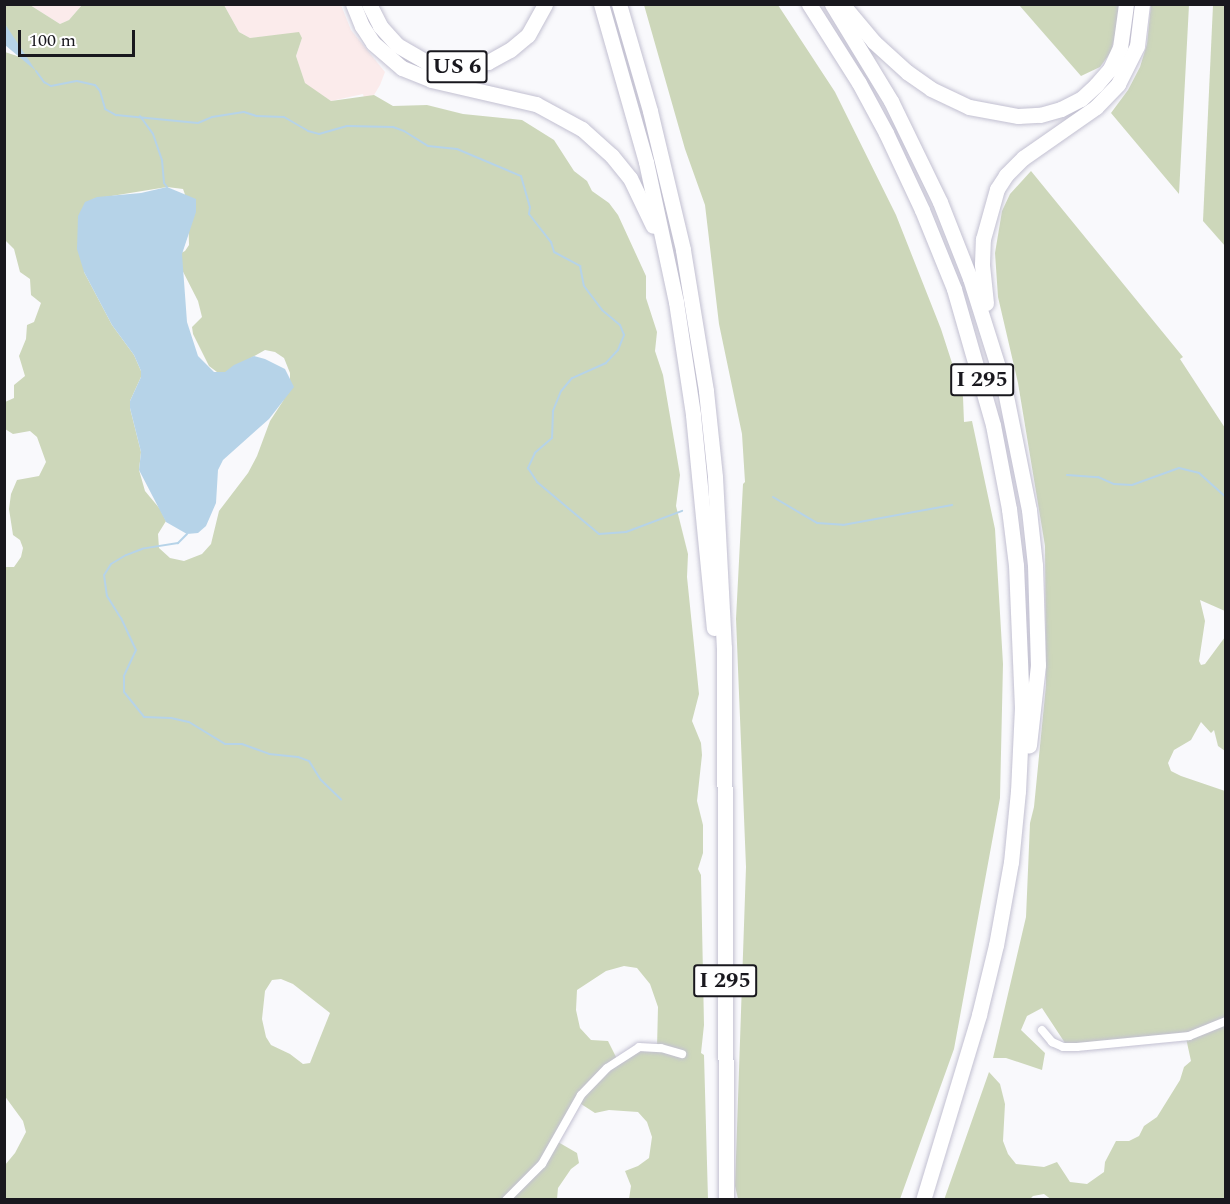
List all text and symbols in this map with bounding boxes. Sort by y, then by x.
scale bar [21,18,138,56]
text: 100 m [29,27,76,54]
road number: US 6 [426,48,488,86]
road number: I 295 [949,361,1015,399]
road number: I 295 [692,962,758,1000]

